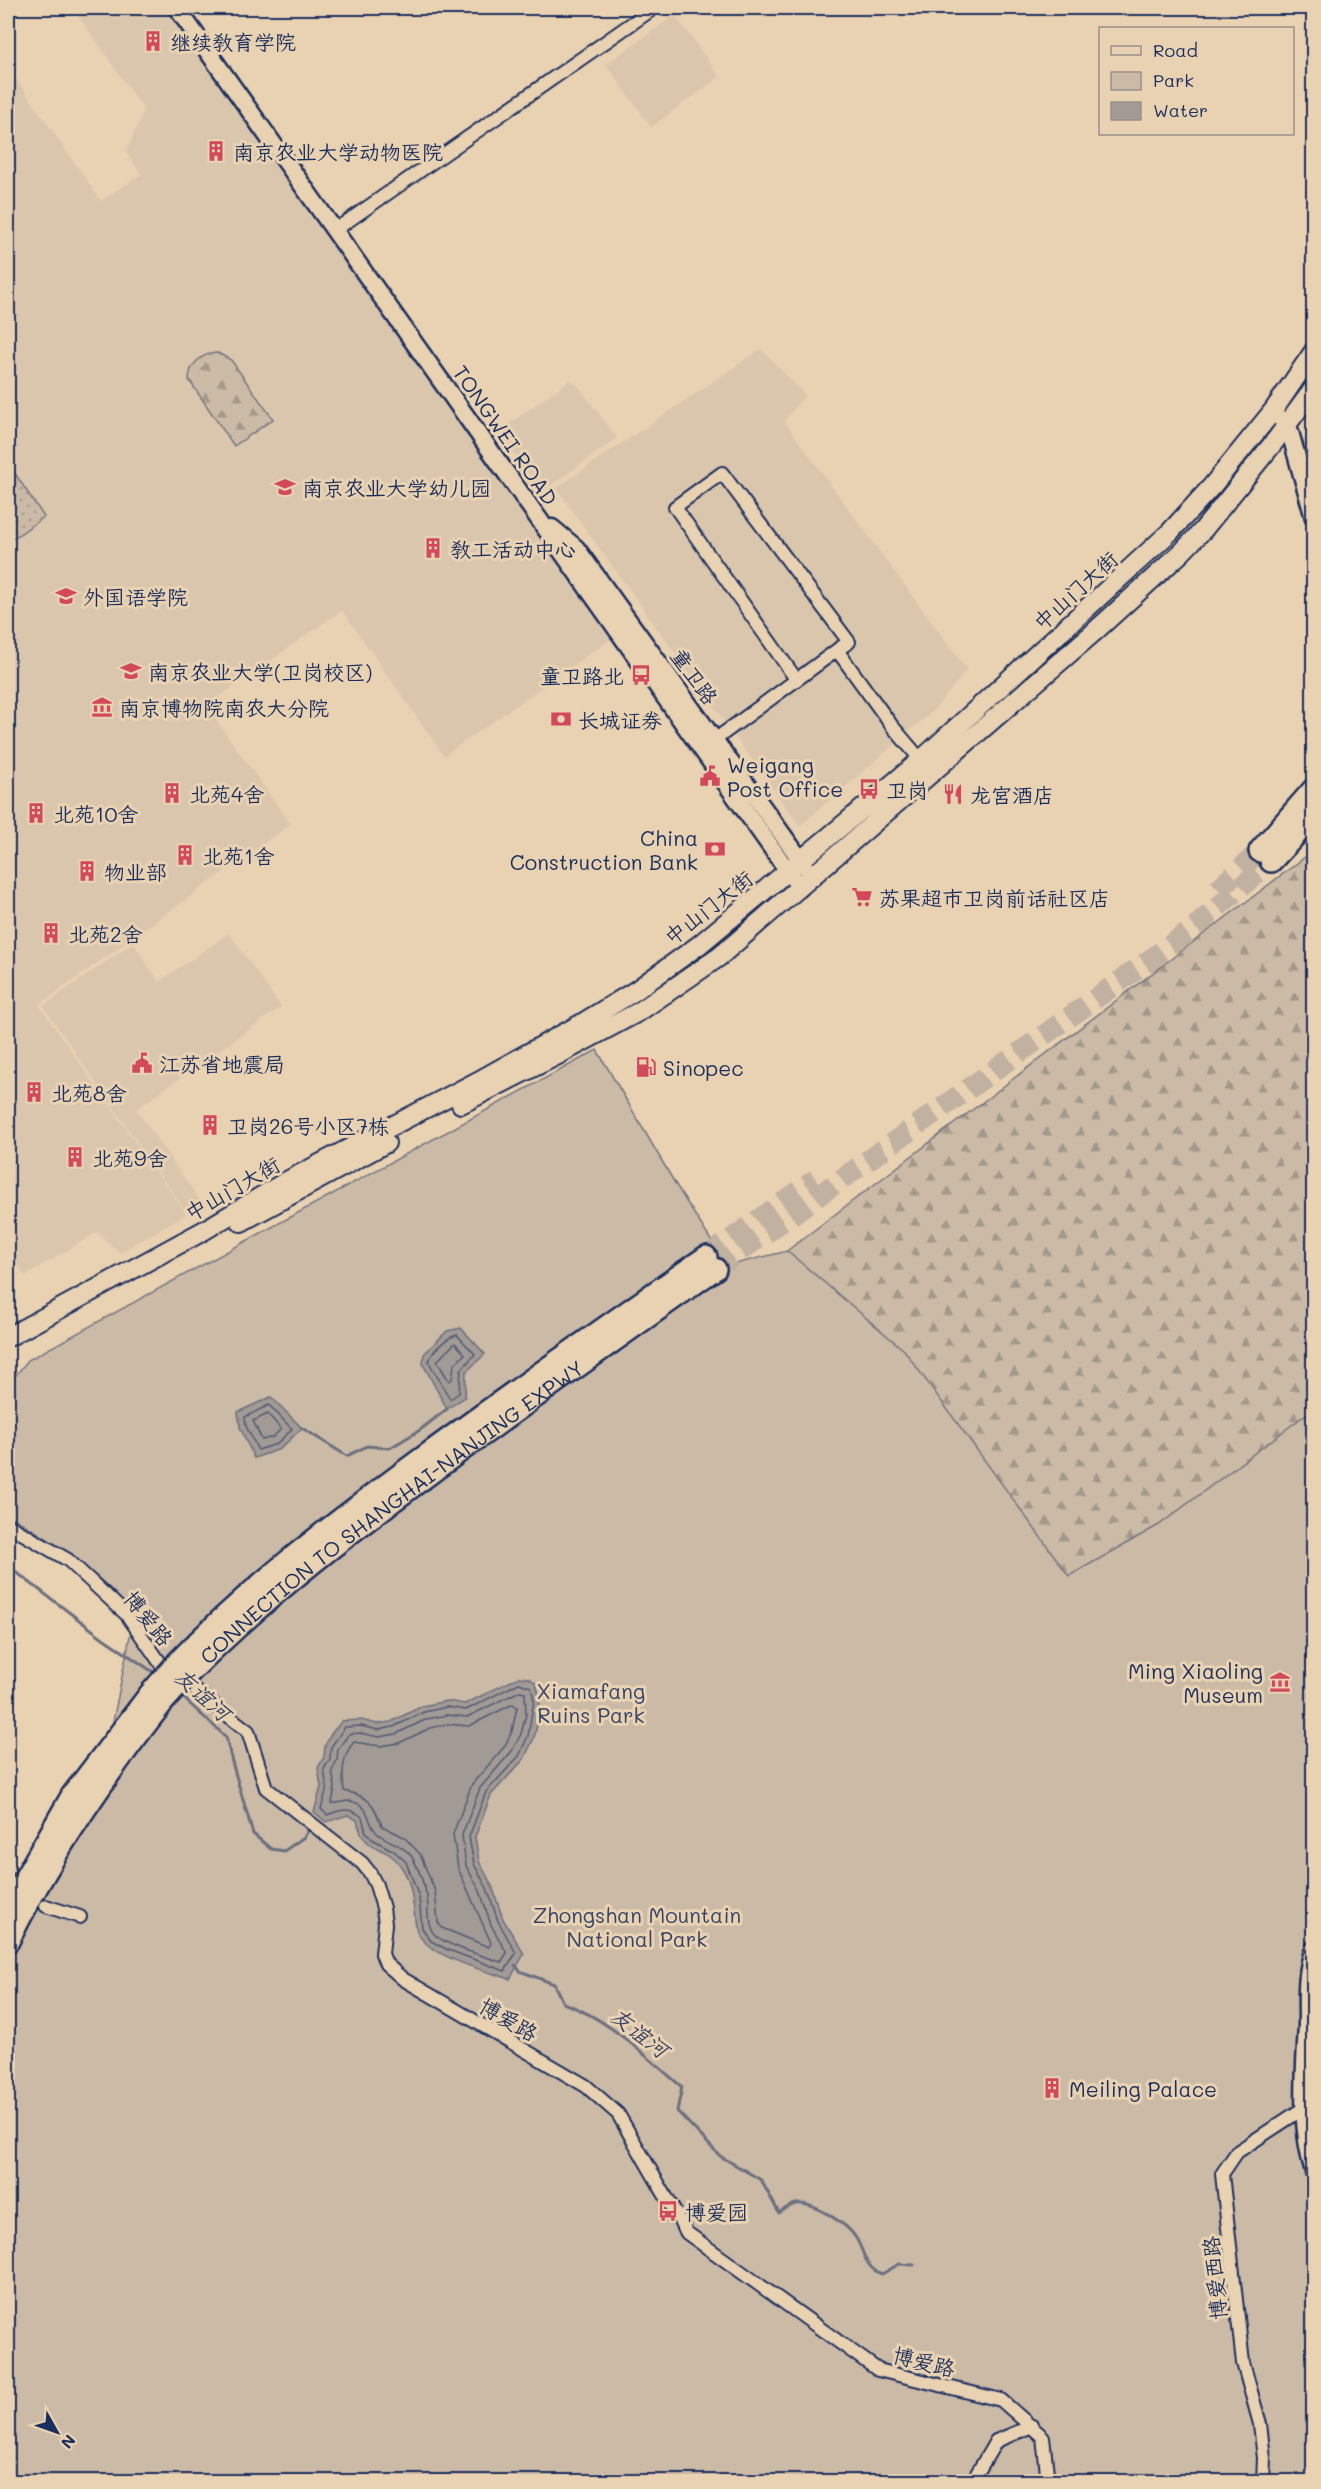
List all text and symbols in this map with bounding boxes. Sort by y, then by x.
legend [1099,27,1294,135]
place label: 继续教育学院 [170,28,296,55]
building icon: 继续教育学院 [141,29,165,53]
text: Road [1153,38,1198,62]
text: Park [1153,68,1194,92]
text: Water [1153,98,1208,122]
place label: 南京农业大学动物医院 [233,138,443,165]
building icon: 南京农业大学动物医院 [204,139,228,163]
street label: TONGWEI ROAD [448,360,564,510]
place label: 南京农业大学幼儿园 [302,474,491,501]
school or university icon: 南京农业大学幼儿园 [273,475,297,499]
place label: 教工活动中心 [450,535,576,562]
building icon: 教工活动中心 [421,536,445,560]
street label: 中山门大街 [1027,545,1123,635]
place label: 外国语学院 [83,583,188,610]
school or university icon: 外国语学院 [54,584,78,608]
street label: 童卫路 [666,643,724,709]
place label: 南京农业大学(卫岗校区) [148,658,372,685]
school or university icon: 南京农业大学(卫岗校区) [119,659,143,683]
place label: 童卫路北 [540,662,624,689]
bus stop icon: 童卫路北 [629,663,653,687]
place label: 南京博物院南农大分院 [119,694,329,721]
museum icon: 南京博物院南农大分院 [90,695,114,719]
place label: 长城证券 [578,706,662,733]
bank icon: 长城证券 [549,707,573,731]
place label: Weigang Post Office [727,751,843,802]
public building icon: Weigang Post Office [698,764,722,788]
place label: 卫岗 [886,776,928,803]
bus stop icon: 卫岗 [857,777,881,801]
place label: 北苑4舍 [189,780,264,807]
building icon: 北苑4舍 [160,781,184,805]
place label: 龙宫酒店 [970,781,1054,808]
restaurant icon: 龙宫酒店 [941,782,965,806]
place label: 北苑10舍 [53,800,138,827]
building icon: 北苑10舍 [24,801,48,825]
place label: China Construction Bank [510,824,698,875]
bank icon: China Construction Bank [703,837,727,861]
place label: 北苑1舍 [202,842,274,869]
building icon: 北苑1舍 [173,843,197,867]
place label: 物业部 [104,858,167,885]
building icon: 物业部 [75,859,99,883]
street label: 中山门大街 [658,864,758,950]
place label: 苏果超市卫岗前话社区店 [879,884,1110,911]
supermarket icon: 苏果超市卫岗前话社区店 [850,885,874,909]
place label: 北苑2舍 [68,920,143,947]
building icon: 北苑2舍 [39,921,63,945]
place label: 江苏省地震局 [159,1050,285,1077]
public building icon: 江苏省地震局 [130,1051,154,1075]
place label: Sinopec [663,1054,744,1081]
fuel station icon: Sinopec [634,1055,658,1079]
place label: 北苑8舍 [51,1079,127,1106]
building icon: 北苑8舍 [22,1080,46,1104]
place label: 卫岗26号小区7栋 [227,1112,389,1139]
building icon: 卫岗26号小区7栋 [198,1113,222,1137]
place label: 北苑9舍 [92,1144,167,1171]
building icon: 北苑9舍 [63,1145,87,1169]
street label: 中山门大街 [180,1150,284,1226]
street label: CONNECTION TO SHANGHAI-NANJING EXPWY [193,1353,588,1669]
street label: 博爱路 [119,1585,179,1651]
place label: Ming Xiaoling Museum [1128,1657,1263,1708]
water label: 友谊河 [169,1661,239,1729]
museum icon: Ming Xiaoling Museum [1268,1670,1292,1694]
park label: Xiamafang Ruins Park [537,1677,645,1728]
park label: Zhongshan Mountain National Park [533,1901,741,1952]
street label: 博爱路 [475,1992,543,2046]
water label: 友谊河 [605,2000,677,2066]
place label: Meiling Palace [1069,2075,1217,2102]
building icon: Meiling Palace [1040,2076,1064,2100]
place label: 博爱园 [685,2198,748,2225]
bus stop icon: 博爱园 [656,2199,680,2223]
street label: 博爱西路 [1196,2235,1232,2321]
street label: 博爱路 [890,2340,958,2382]
north arrow [27,2402,87,2462]
text: N [57,2431,81,2453]

